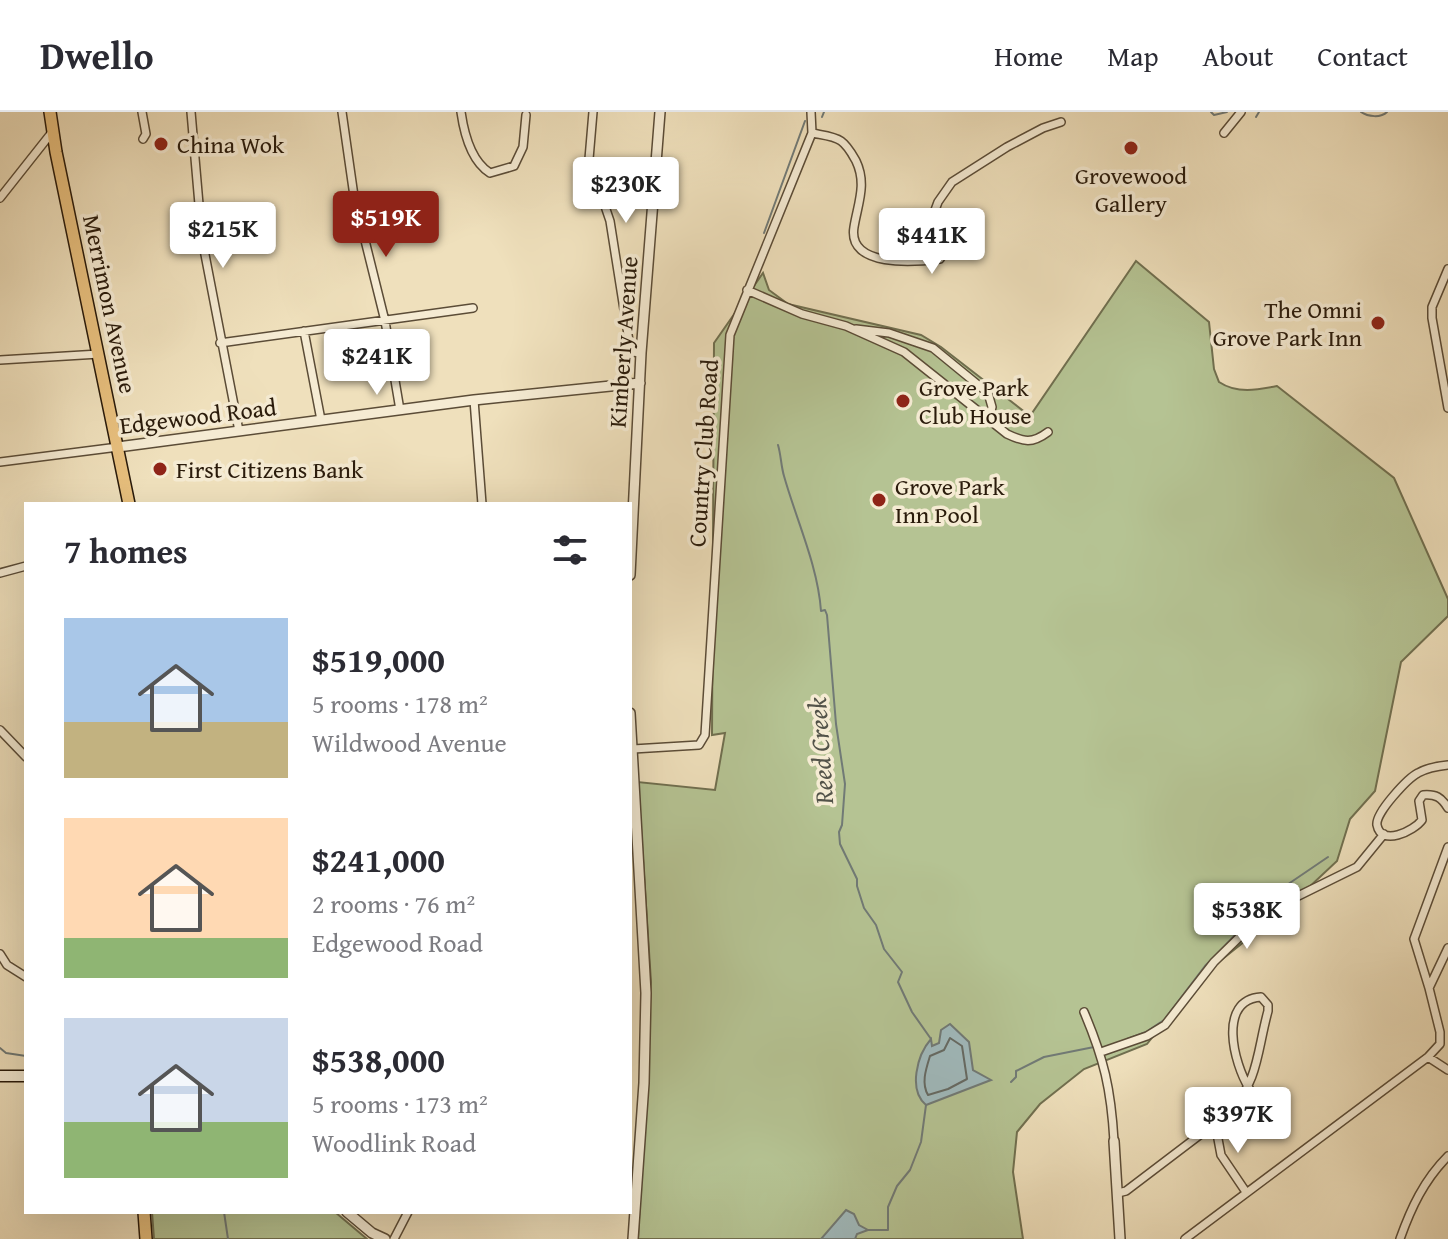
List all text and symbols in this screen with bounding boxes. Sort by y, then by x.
text: Dwello [40,27,154,83]
text: Home [994,35,1063,76]
text: Map [1107,35,1159,76]
text: About [1203,35,1273,76]
text: Contact [1317,35,1408,76]
place label: China Wok [177,127,285,162]
marker: China Wok [152,135,170,153]
marker: Grovewood Gallery [1122,139,1140,157]
pin: $230K [570,157,682,225]
place label: Grovewood Gallery [1075,158,1187,221]
text: $230K [591,163,661,202]
pin: $519K [330,191,442,259]
text: $519K [351,197,421,236]
pin: $215K [167,202,279,270]
text: $215K [188,208,258,247]
pin: $441K [876,208,988,276]
street label: Merrimon Avenue [74,211,146,397]
text: $441K [897,214,967,253]
street label: Kimberly Avenue [600,255,646,429]
place label: The Omni Grove Park Inn [1213,292,1363,355]
marker: The Omni Grove Park Inn [1369,314,1387,332]
pin: $241K [321,329,433,397]
text: $241K [342,335,412,374]
street label: Country Club Road [679,358,727,548]
place label: Grove Park Club House [919,370,1031,433]
street label: Edgewood Road [118,389,279,443]
marker: Grove Park Club House [894,392,912,410]
place label: First Citizens Bank [176,452,364,487]
marker: First Citizens Bank [151,460,169,478]
place label: Grove Park Inn Pool [895,469,1006,532]
marker: Grove Park Inn Pool [870,491,888,509]
text: 7 homes [64,526,188,575]
icon: filters [548,528,592,572]
text: $519,000 [312,635,445,684]
icon: home [128,650,224,746]
text: 5 rooms · 178 m² [312,684,488,723]
water label: Reed Creek [797,696,843,807]
text: Wildwood Avenue [312,723,507,762]
text: $241,000 [312,835,445,884]
icon: home [128,850,224,946]
pin: $538K [1191,883,1303,951]
text: 2 rooms · 76 m² [312,884,475,923]
text: $538K [1212,889,1282,928]
text: Edgewood Road [312,923,483,962]
text: $538,000 [312,1035,445,1084]
icon: home [128,1050,224,1146]
text: 5 rooms · 173 m² [312,1084,488,1123]
pin: $397K [1182,1087,1294,1155]
text: $397K [1203,1093,1273,1132]
text: Woodlink Road [312,1123,476,1162]

